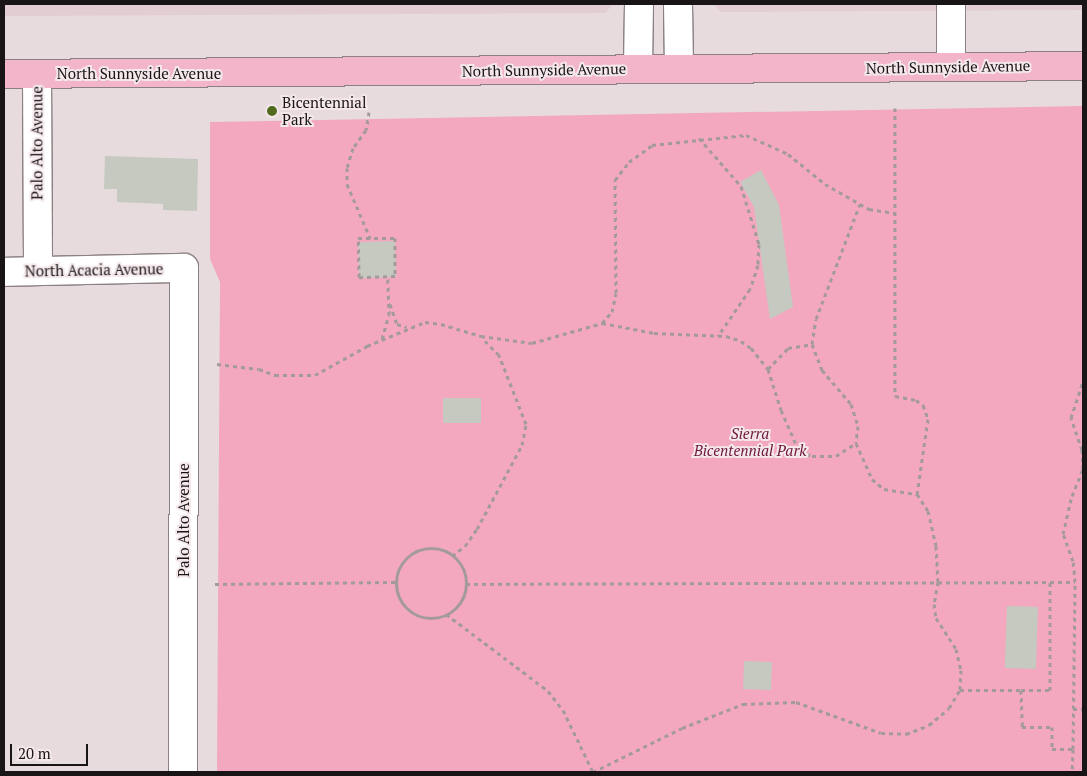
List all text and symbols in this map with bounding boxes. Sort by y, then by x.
street label: North Sunnyside Avenue [865,57,1031,77]
street label: North Sunnyside Avenue [461,60,627,80]
street label: North Sunnyside Avenue [57,65,221,83]
street label: Palo Alto Avenue [28,86,46,200]
place label: Bicentennial Park [282,93,366,128]
marker: Bicentennial Park [266,105,278,117]
street label: North Acacia Avenue [24,260,164,280]
park label: Sierra Bicentennial Park [694,424,806,459]
street label: Palo Alto Avenue [175,463,193,577]
scale bar [12,734,90,766]
text: 20 m [18,743,51,763]

